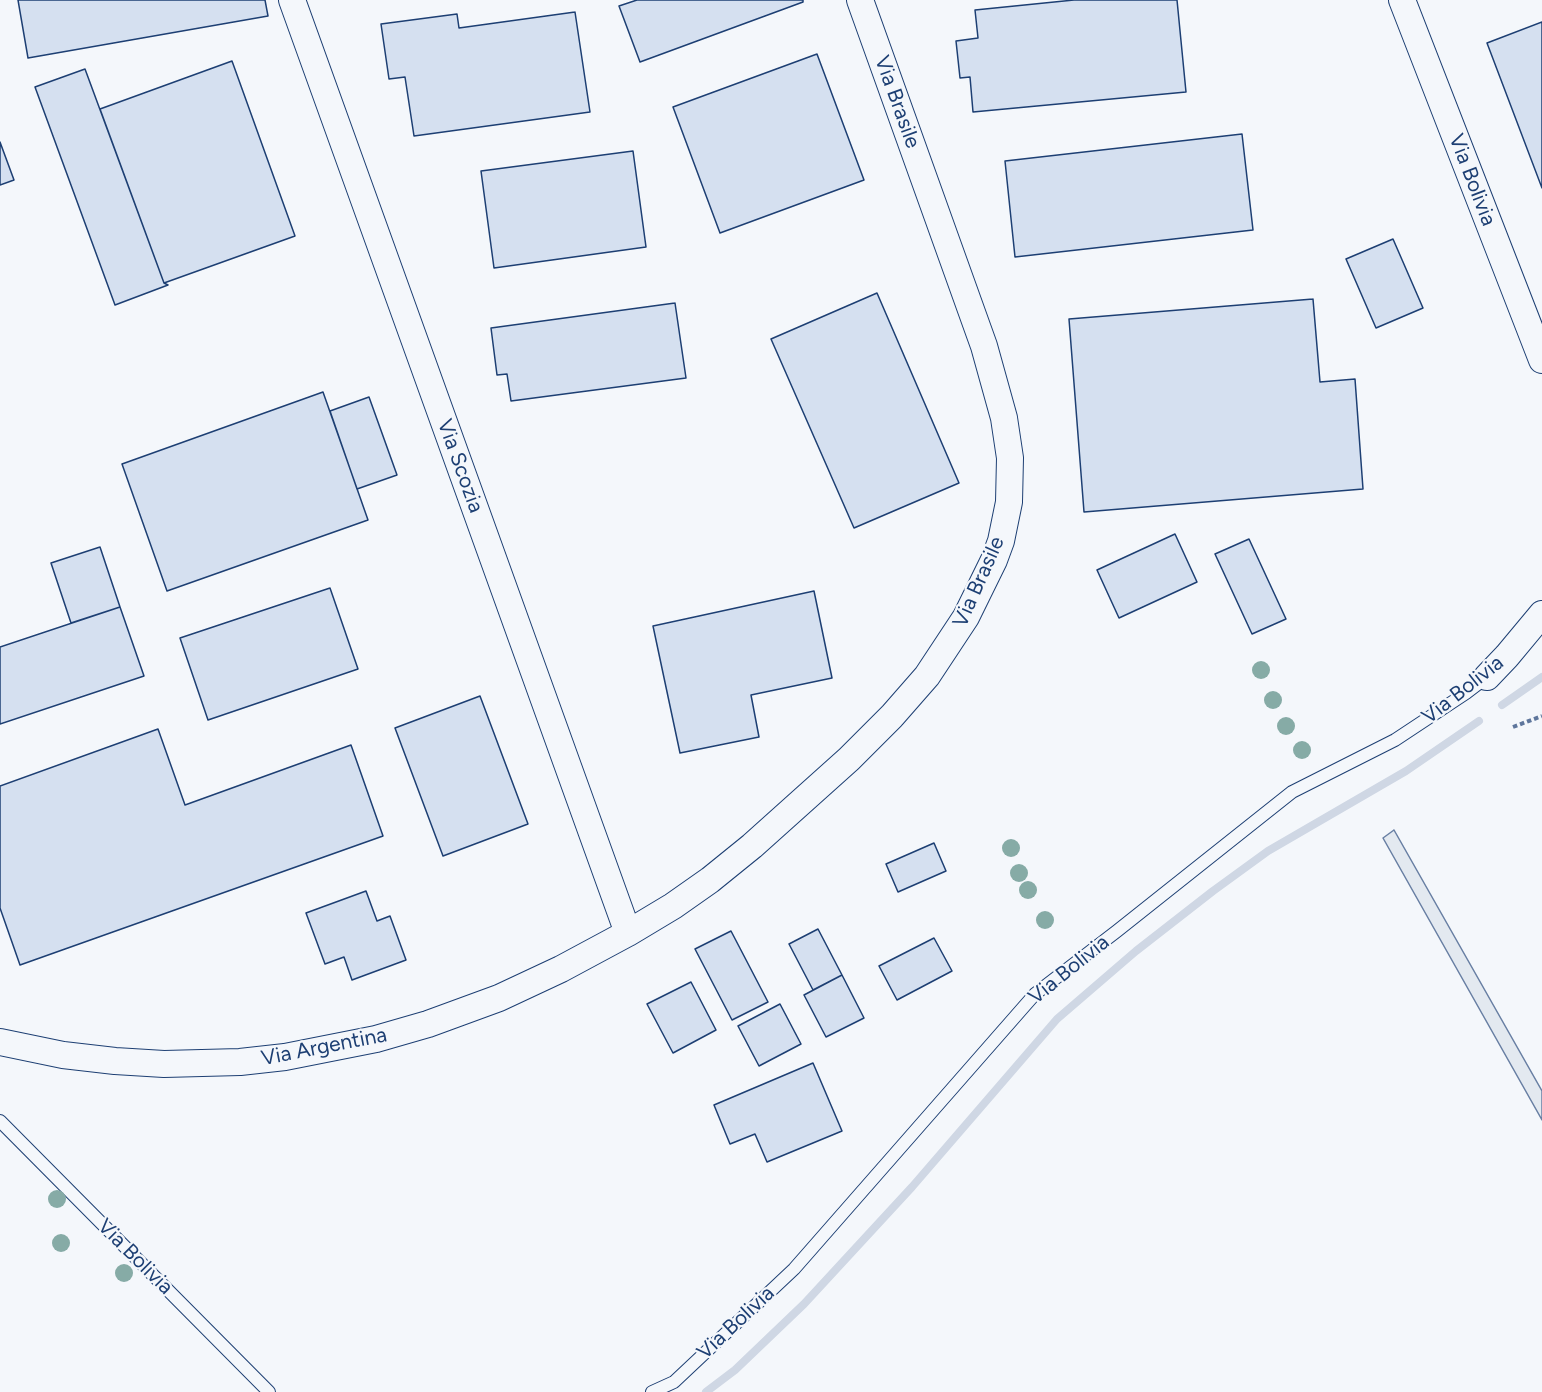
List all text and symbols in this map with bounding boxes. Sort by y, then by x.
street label: Via Brasile [869,52,925,152]
street label: Via Bolivia [1443,131,1501,229]
street label: Via Scozia [431,416,489,516]
street label: Via Brasile [948,533,1010,631]
street label: Via Bolivia [1417,650,1509,730]
street label: Via Bolivia [1024,930,1114,1010]
street label: Via Argentina [259,1022,389,1072]
street label: Via Bolivia [92,1214,178,1300]
street label: Via Bolivia [692,1281,780,1365]

